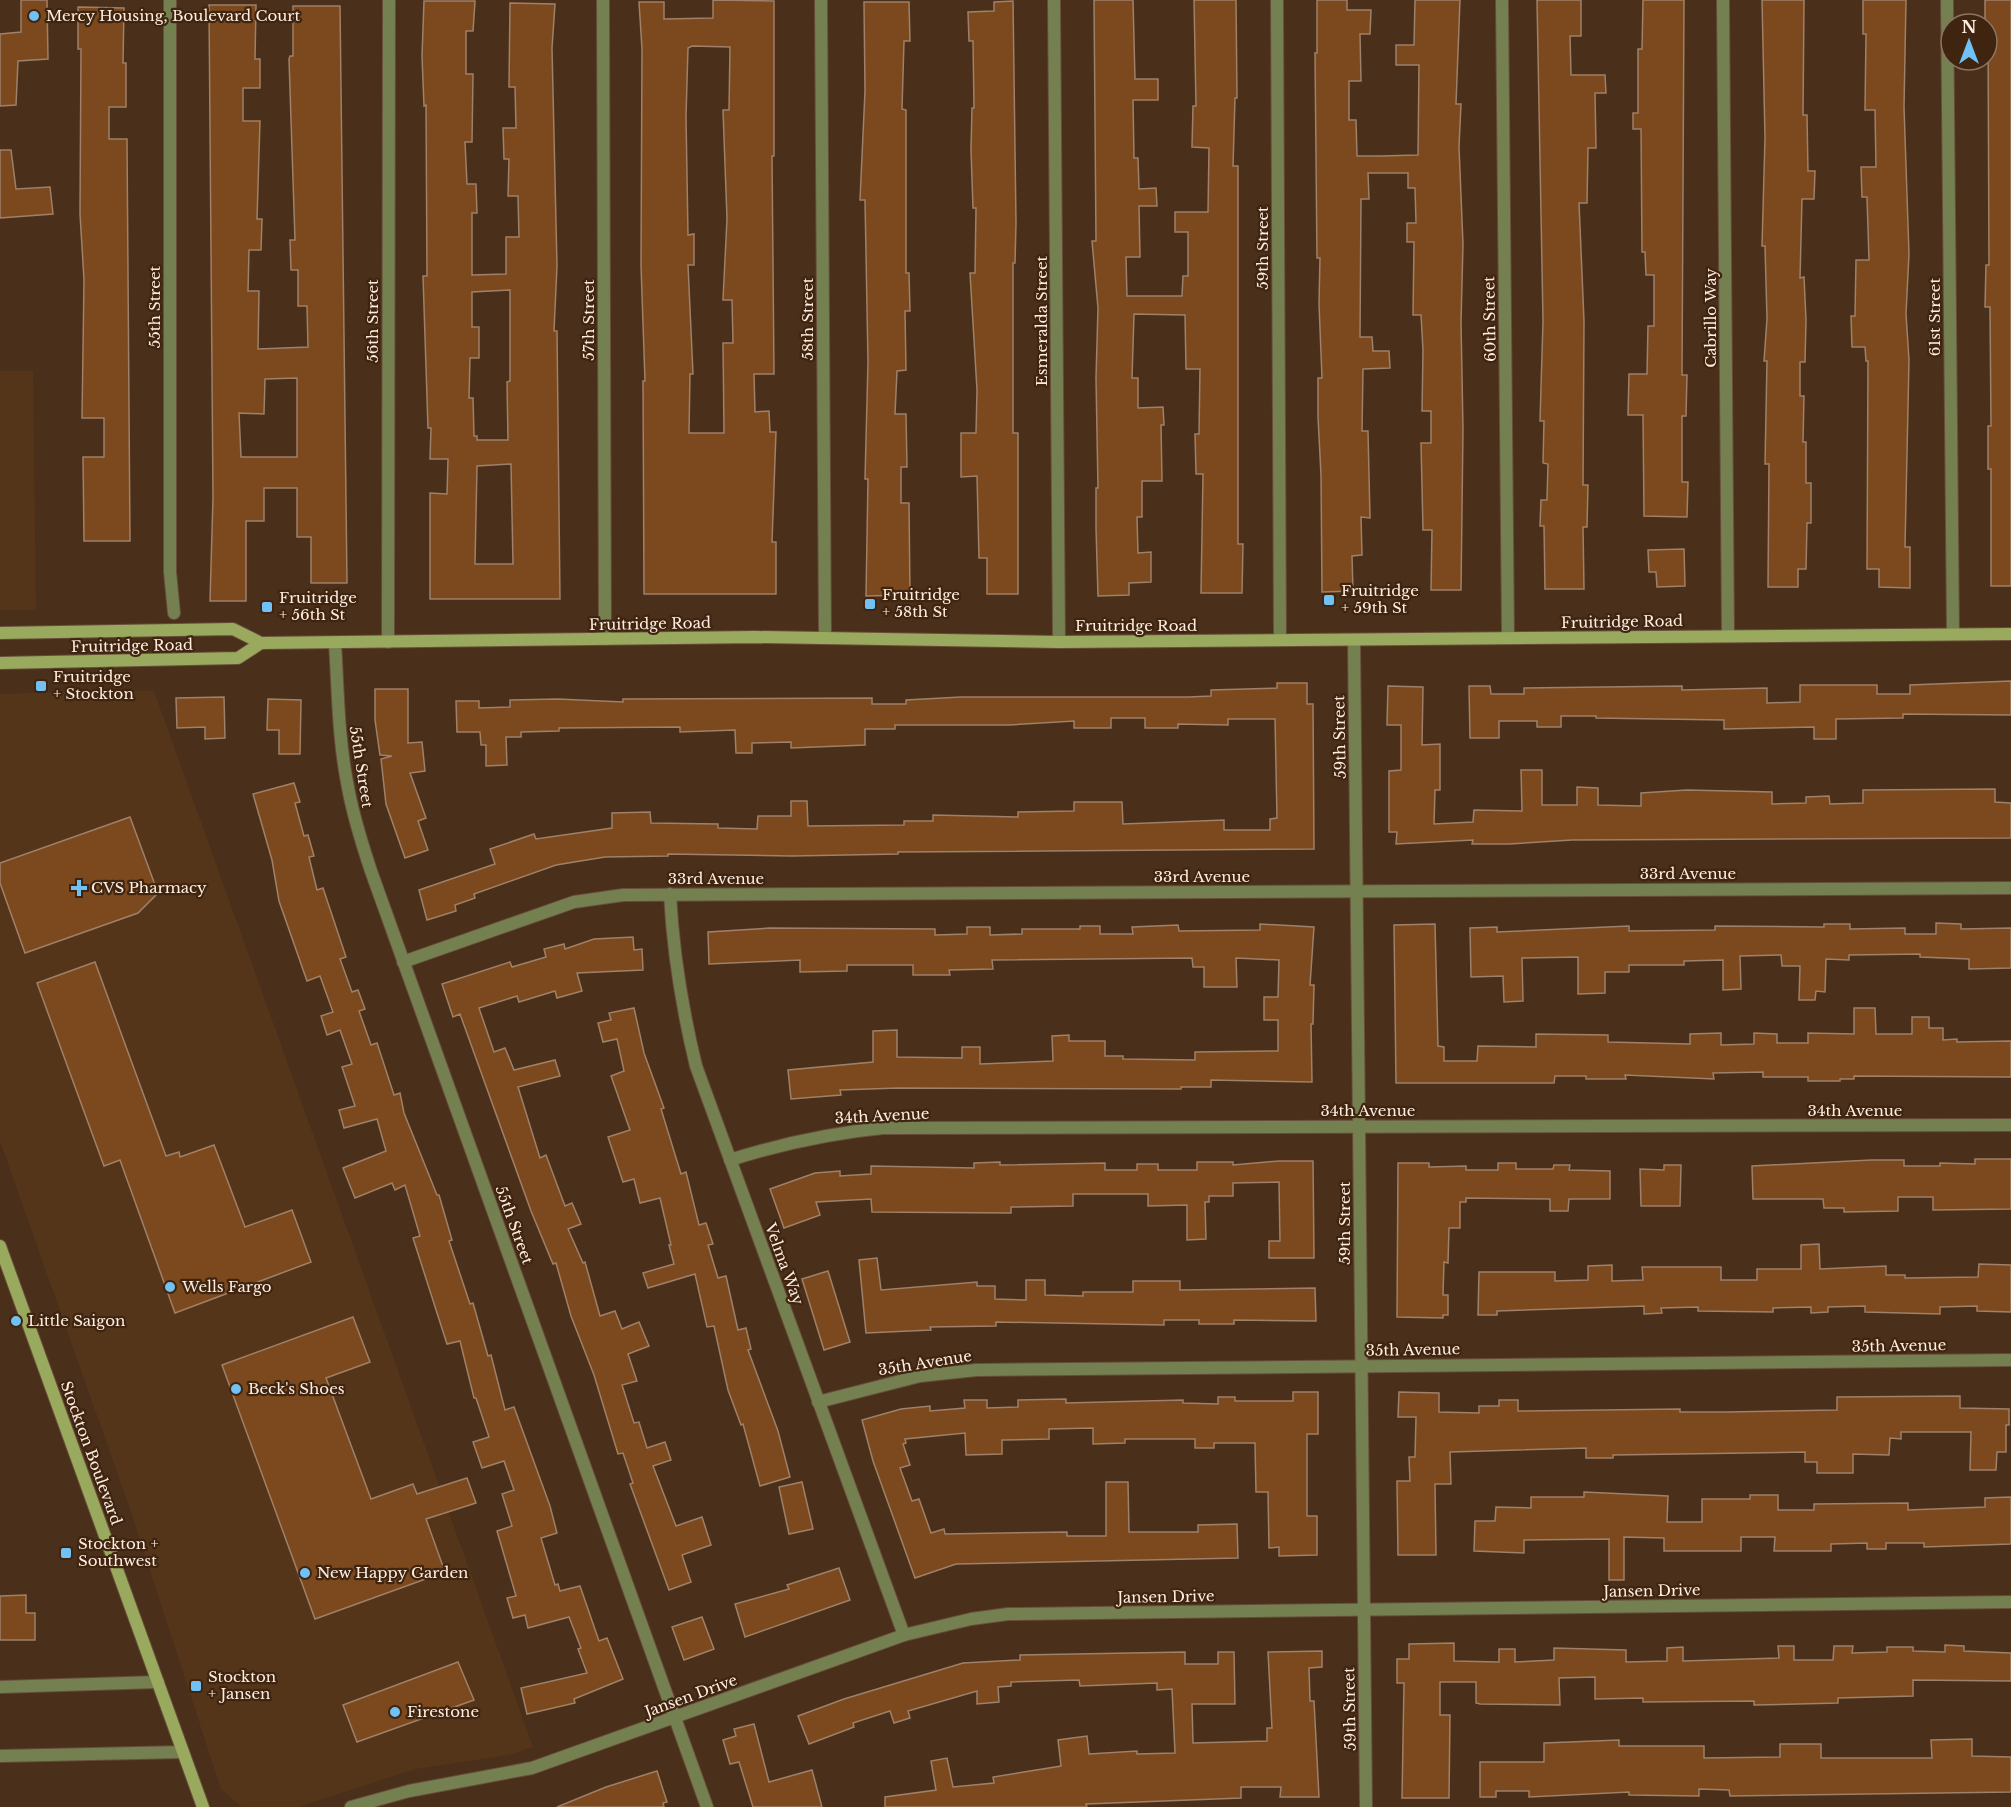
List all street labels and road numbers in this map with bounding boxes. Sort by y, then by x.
street label: 59th Street [1253,206,1272,290]
street label: Esmeralda Street [1032,255,1051,386]
street label: 55th Street [145,265,164,348]
street label: Cabrillo Way [1701,268,1720,368]
street label: 60th Street [1479,276,1500,362]
street label: 58th Street [798,277,817,361]
street label: 61st Street [1925,278,1944,356]
street label: 56th Street [363,279,382,363]
street label: 57th Street [579,279,598,361]
street label: Fruitridge Road [1561,611,1683,632]
street label: Fruitridge Road [589,613,711,634]
street label: Fruitridge Road [1075,616,1197,635]
street label: Fruitridge Road [71,635,193,656]
street label: 59th Street [1329,695,1350,779]
street label: 55th Street [346,725,377,809]
street label: 33rd Avenue [1640,864,1736,883]
street label: 33rd Avenue [1154,867,1250,886]
street label: 33rd Avenue [668,869,764,888]
street label: 34th Avenue [1321,1101,1415,1120]
street label: 34th Avenue [1808,1101,1902,1120]
street label: 34th Avenue [834,1104,930,1127]
street label: 59th Street [1335,1181,1354,1265]
street label: 55th Street [491,1183,538,1267]
street label: Velma Way [761,1219,808,1308]
street label: 35th Avenue [1852,1335,1946,1356]
street label: 35th Avenue [1366,1339,1460,1360]
street label: 35th Avenue [877,1346,973,1379]
street label: Stockton Boulevard [57,1378,126,1527]
street label: Jansen Drive [1601,1580,1701,1601]
street label: Jansen Drive [1115,1586,1215,1607]
street label: 59th Street [1339,1667,1360,1751]
street label: Jansen Drive [640,1670,740,1722]

